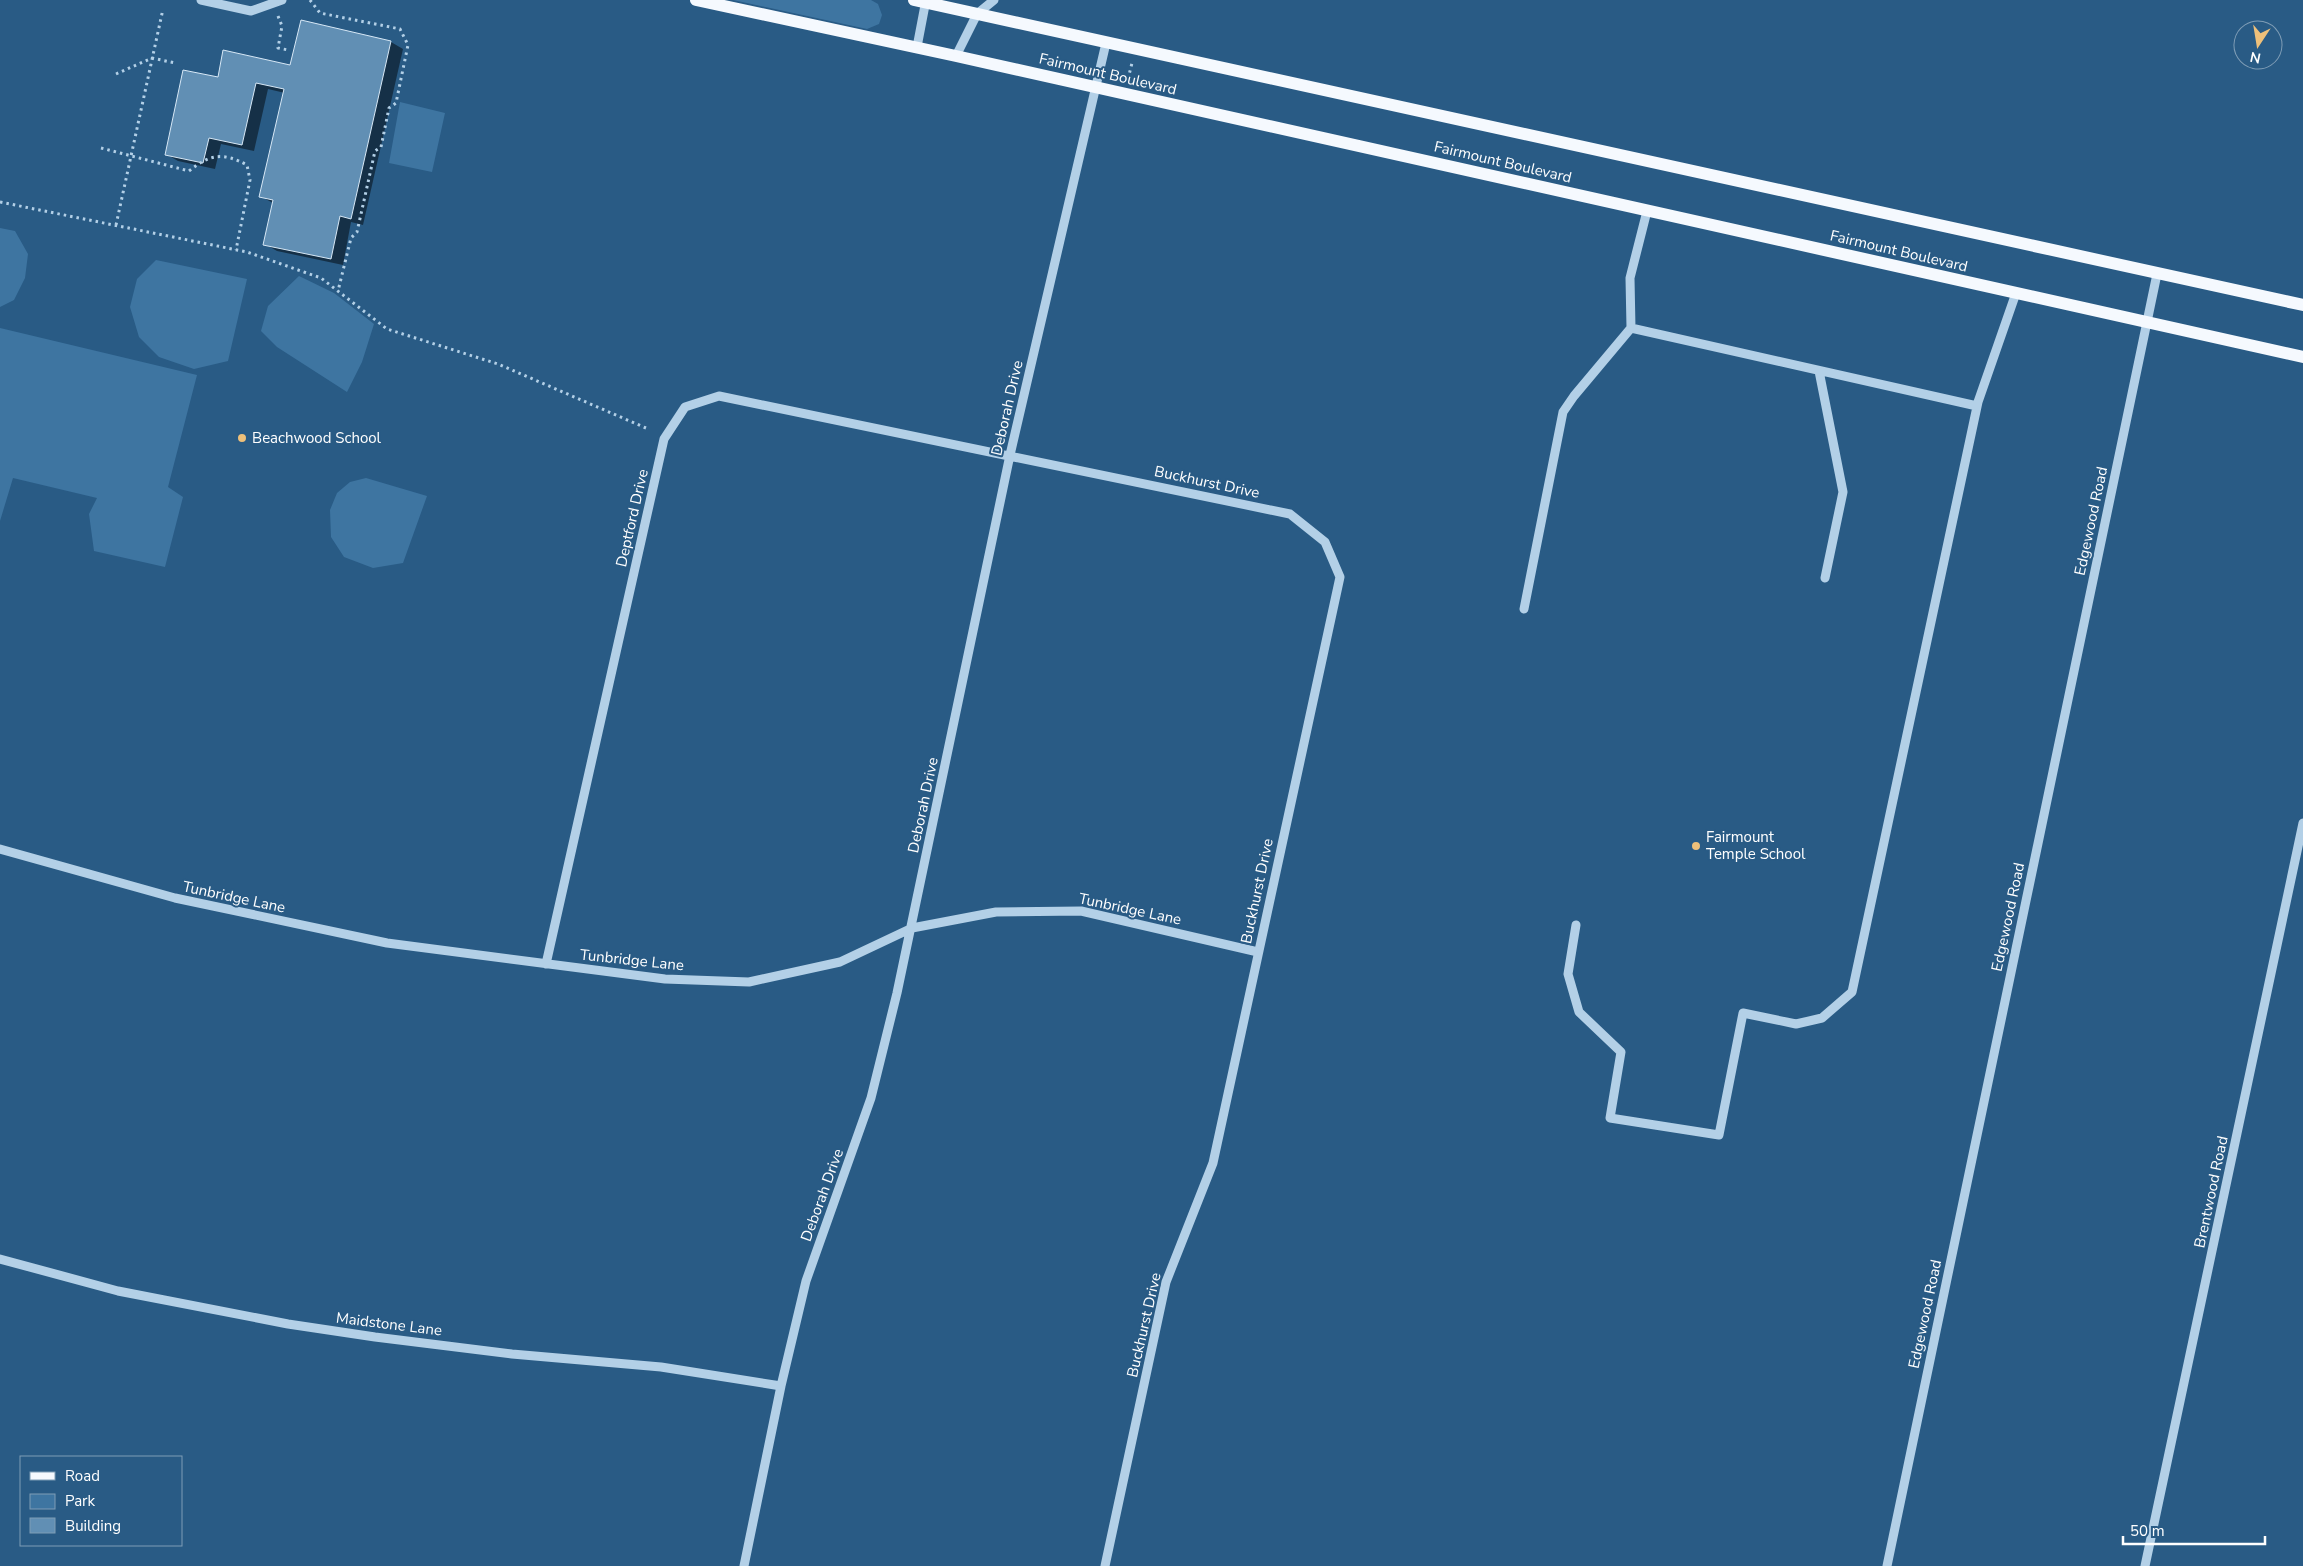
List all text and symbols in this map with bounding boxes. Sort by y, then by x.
north arrow [2233,20,2283,70]
text: N [2248,47,2263,68]
street label: Fairmount Boulevard [1037,48,1179,100]
street label: Fairmount Boulevard [1432,136,1574,188]
street label: Fairmount Boulevard [1828,225,1970,277]
street label: Deborah Drive [986,358,1028,458]
place label: Beachwood School [252,428,382,448]
marker: Beachwood School [236,432,248,444]
street label: Buckhurst Drive [1153,461,1261,503]
street label: Edgewood Road [2070,465,2112,577]
street label: Deptford Drive [611,467,653,569]
street label: Deborah Drive [903,755,943,855]
place label: Fairmount Temple School [1706,827,1806,864]
street label: Buckhurst Drive [1236,837,1278,945]
marker: Fairmount Temple School [1690,840,1702,852]
street label: Edgewood Road [1987,861,2029,973]
street label: Tunbridge Lane [181,876,287,918]
street label: Tunbridge Lane [1077,888,1183,930]
street label: Tunbridge Lane [579,945,685,975]
street label: Brentwood Road [2189,1134,2233,1250]
street label: Deborah Drive [796,1146,848,1244]
street label: Edgewood Road [1904,1258,1946,1370]
street label: Buckhurst Drive [1122,1271,1166,1379]
street label: Maidstone Lane [335,1308,443,1340]
legend [20,1456,182,1546]
text: Road [65,1466,100,1486]
text: Park [65,1491,95,1511]
scale bar [2123,1514,2266,1546]
text: Building [65,1516,121,1536]
text: 50 m [2130,1521,2165,1541]

